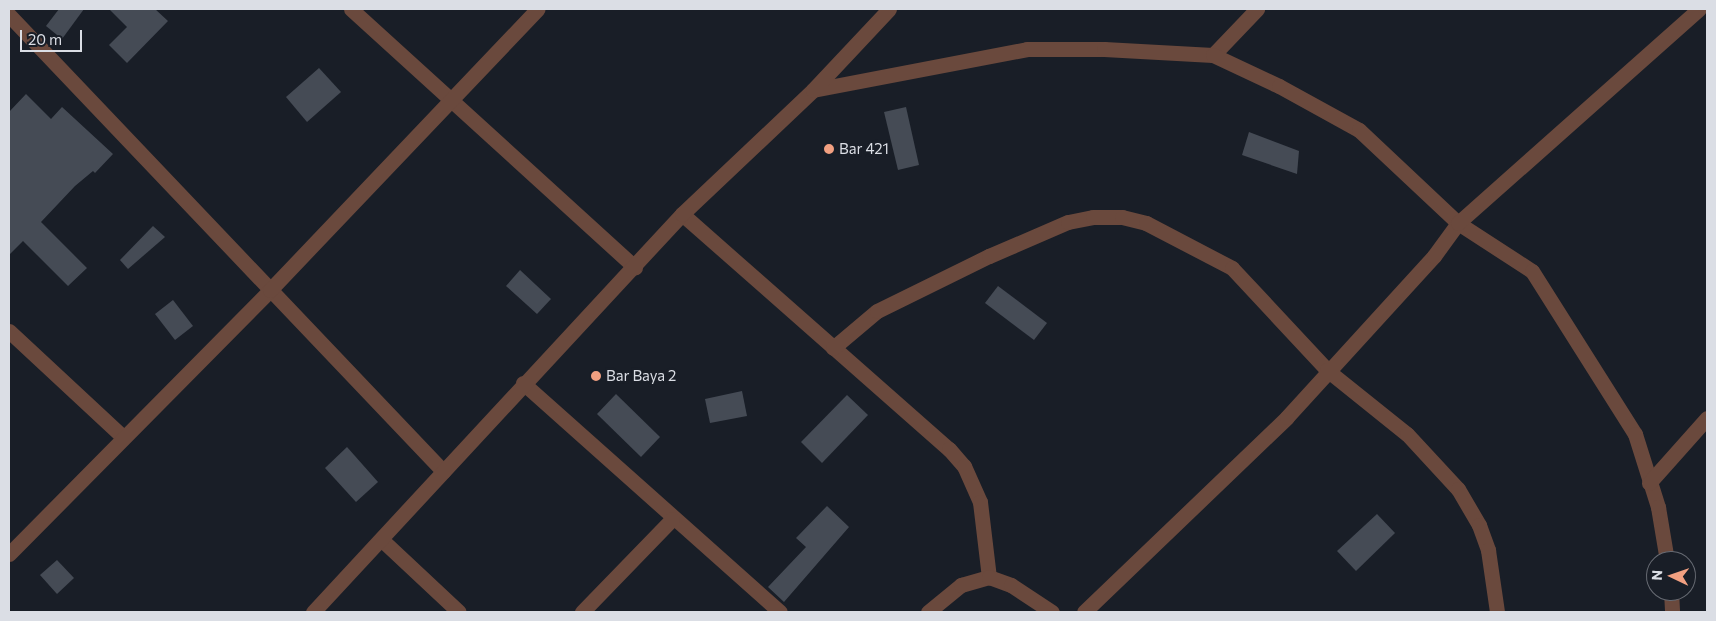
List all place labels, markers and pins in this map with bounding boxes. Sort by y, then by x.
place label: Bar 421 [839,140,889,158]
marker: Bar 421 [823,143,835,155]
place label: Bar Baya 2 [606,367,676,385]
marker: Bar Baya 2 [590,370,602,382]

